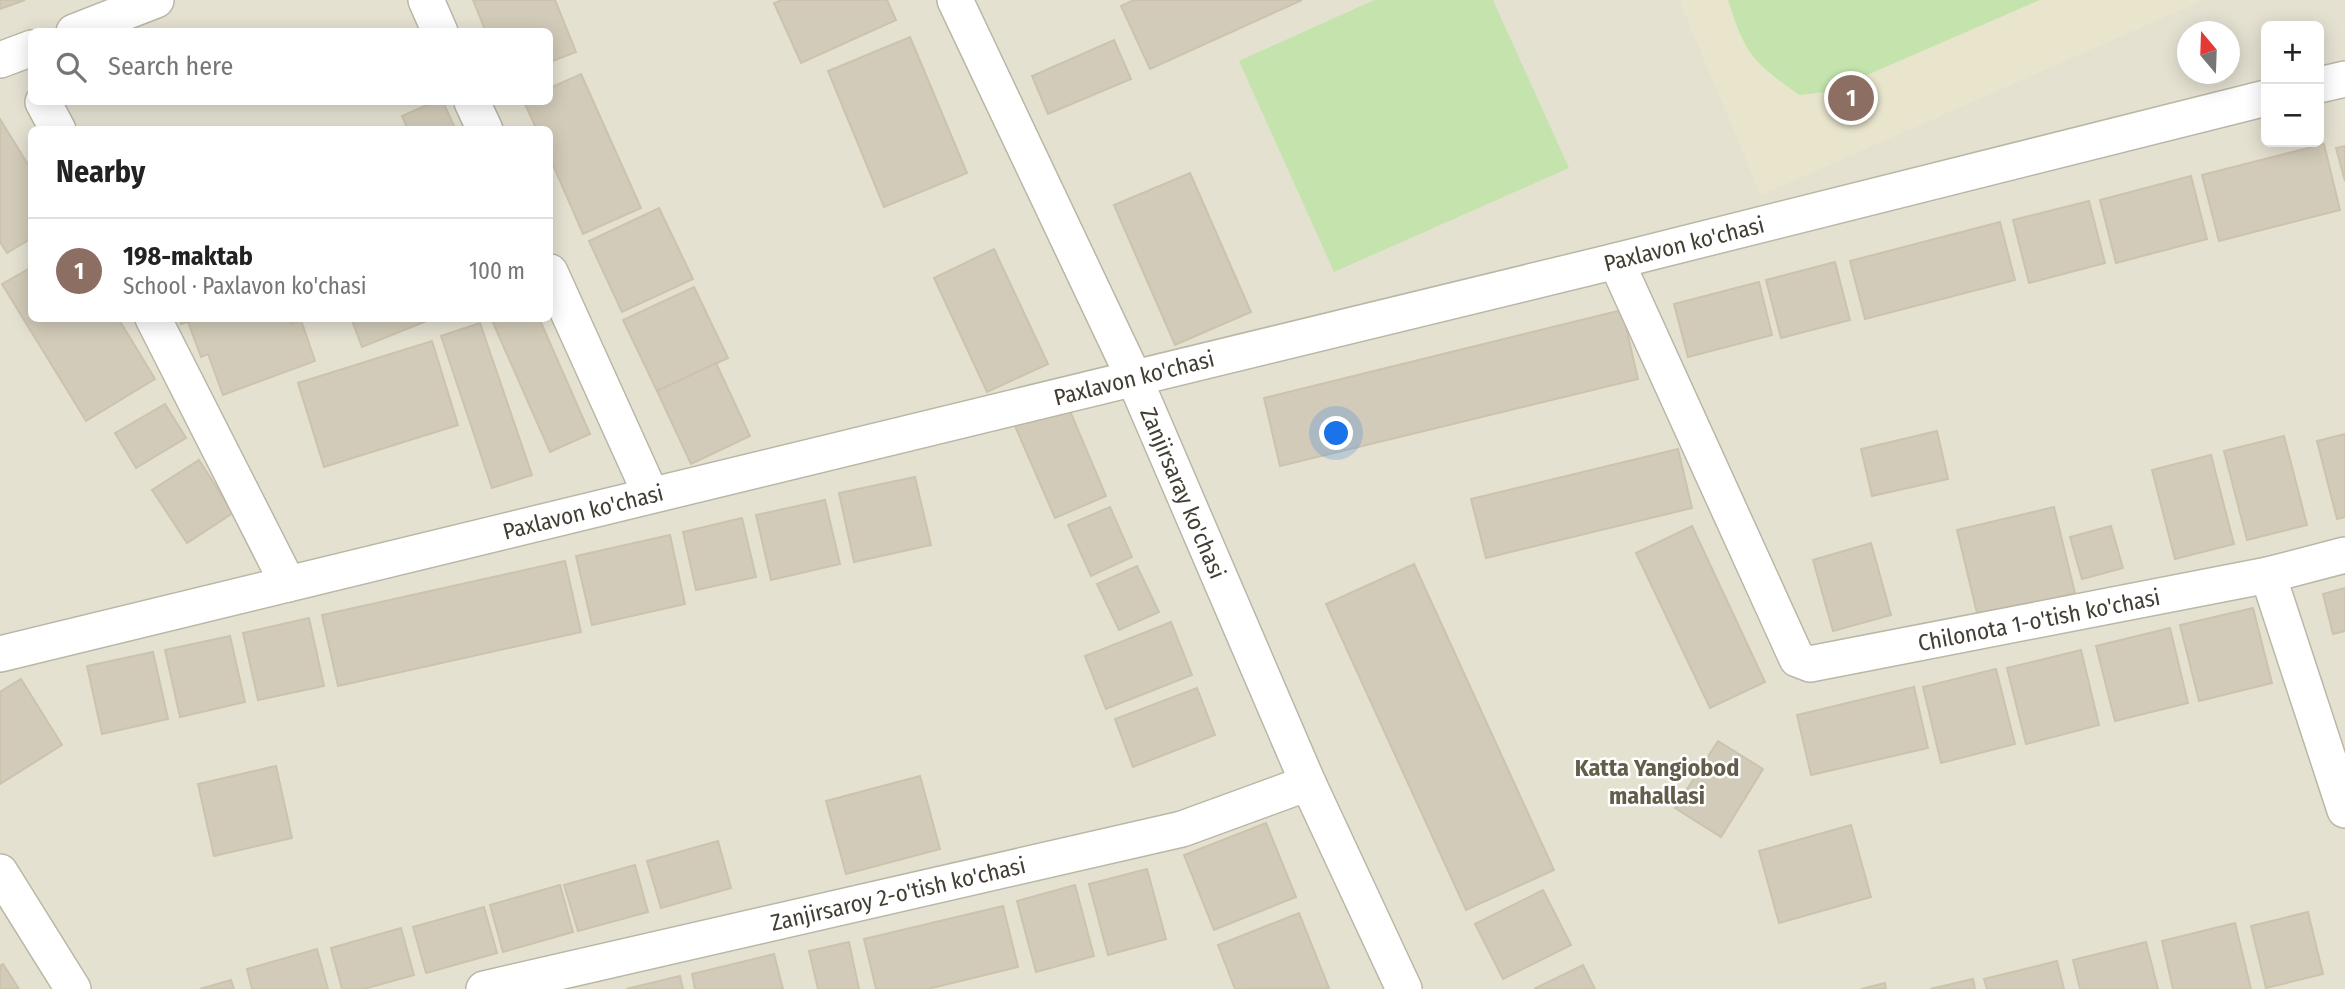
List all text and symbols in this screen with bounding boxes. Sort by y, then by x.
north arrow [2177,21,2240,84]
map controls [2261,21,2324,147]
button: + [2261,21,2324,84]
search box [28,28,553,105]
icon: search [52,48,90,86]
text: Search here [108,51,233,82]
pin: 1 [1828,72,1874,124]
button: − [2261,84,2324,147]
text: Nearby [56,154,145,190]
street label: Paxlavon ko'chasi [1601,211,1767,277]
text: 198-maktab [123,241,253,272]
text: 1 [74,257,84,285]
text: 100 m [469,257,525,285]
text: School · Paxlavon ko'chasi [123,272,367,300]
street label: Paxlavon ko'chasi [1051,345,1217,411]
street label: Zanjirsaray ko'chasi [1134,403,1232,583]
your location [1319,416,1353,450]
street label: Paxlavon ko'chasi [500,479,666,545]
street label: Chilonota 1-o'tish ko'chasi [1916,583,2162,657]
district label: Katta Yangiobod mahallasi [1575,754,1739,810]
street label: Zanjirsaroy 2-o'tish ko'chasi [768,851,1028,937]

